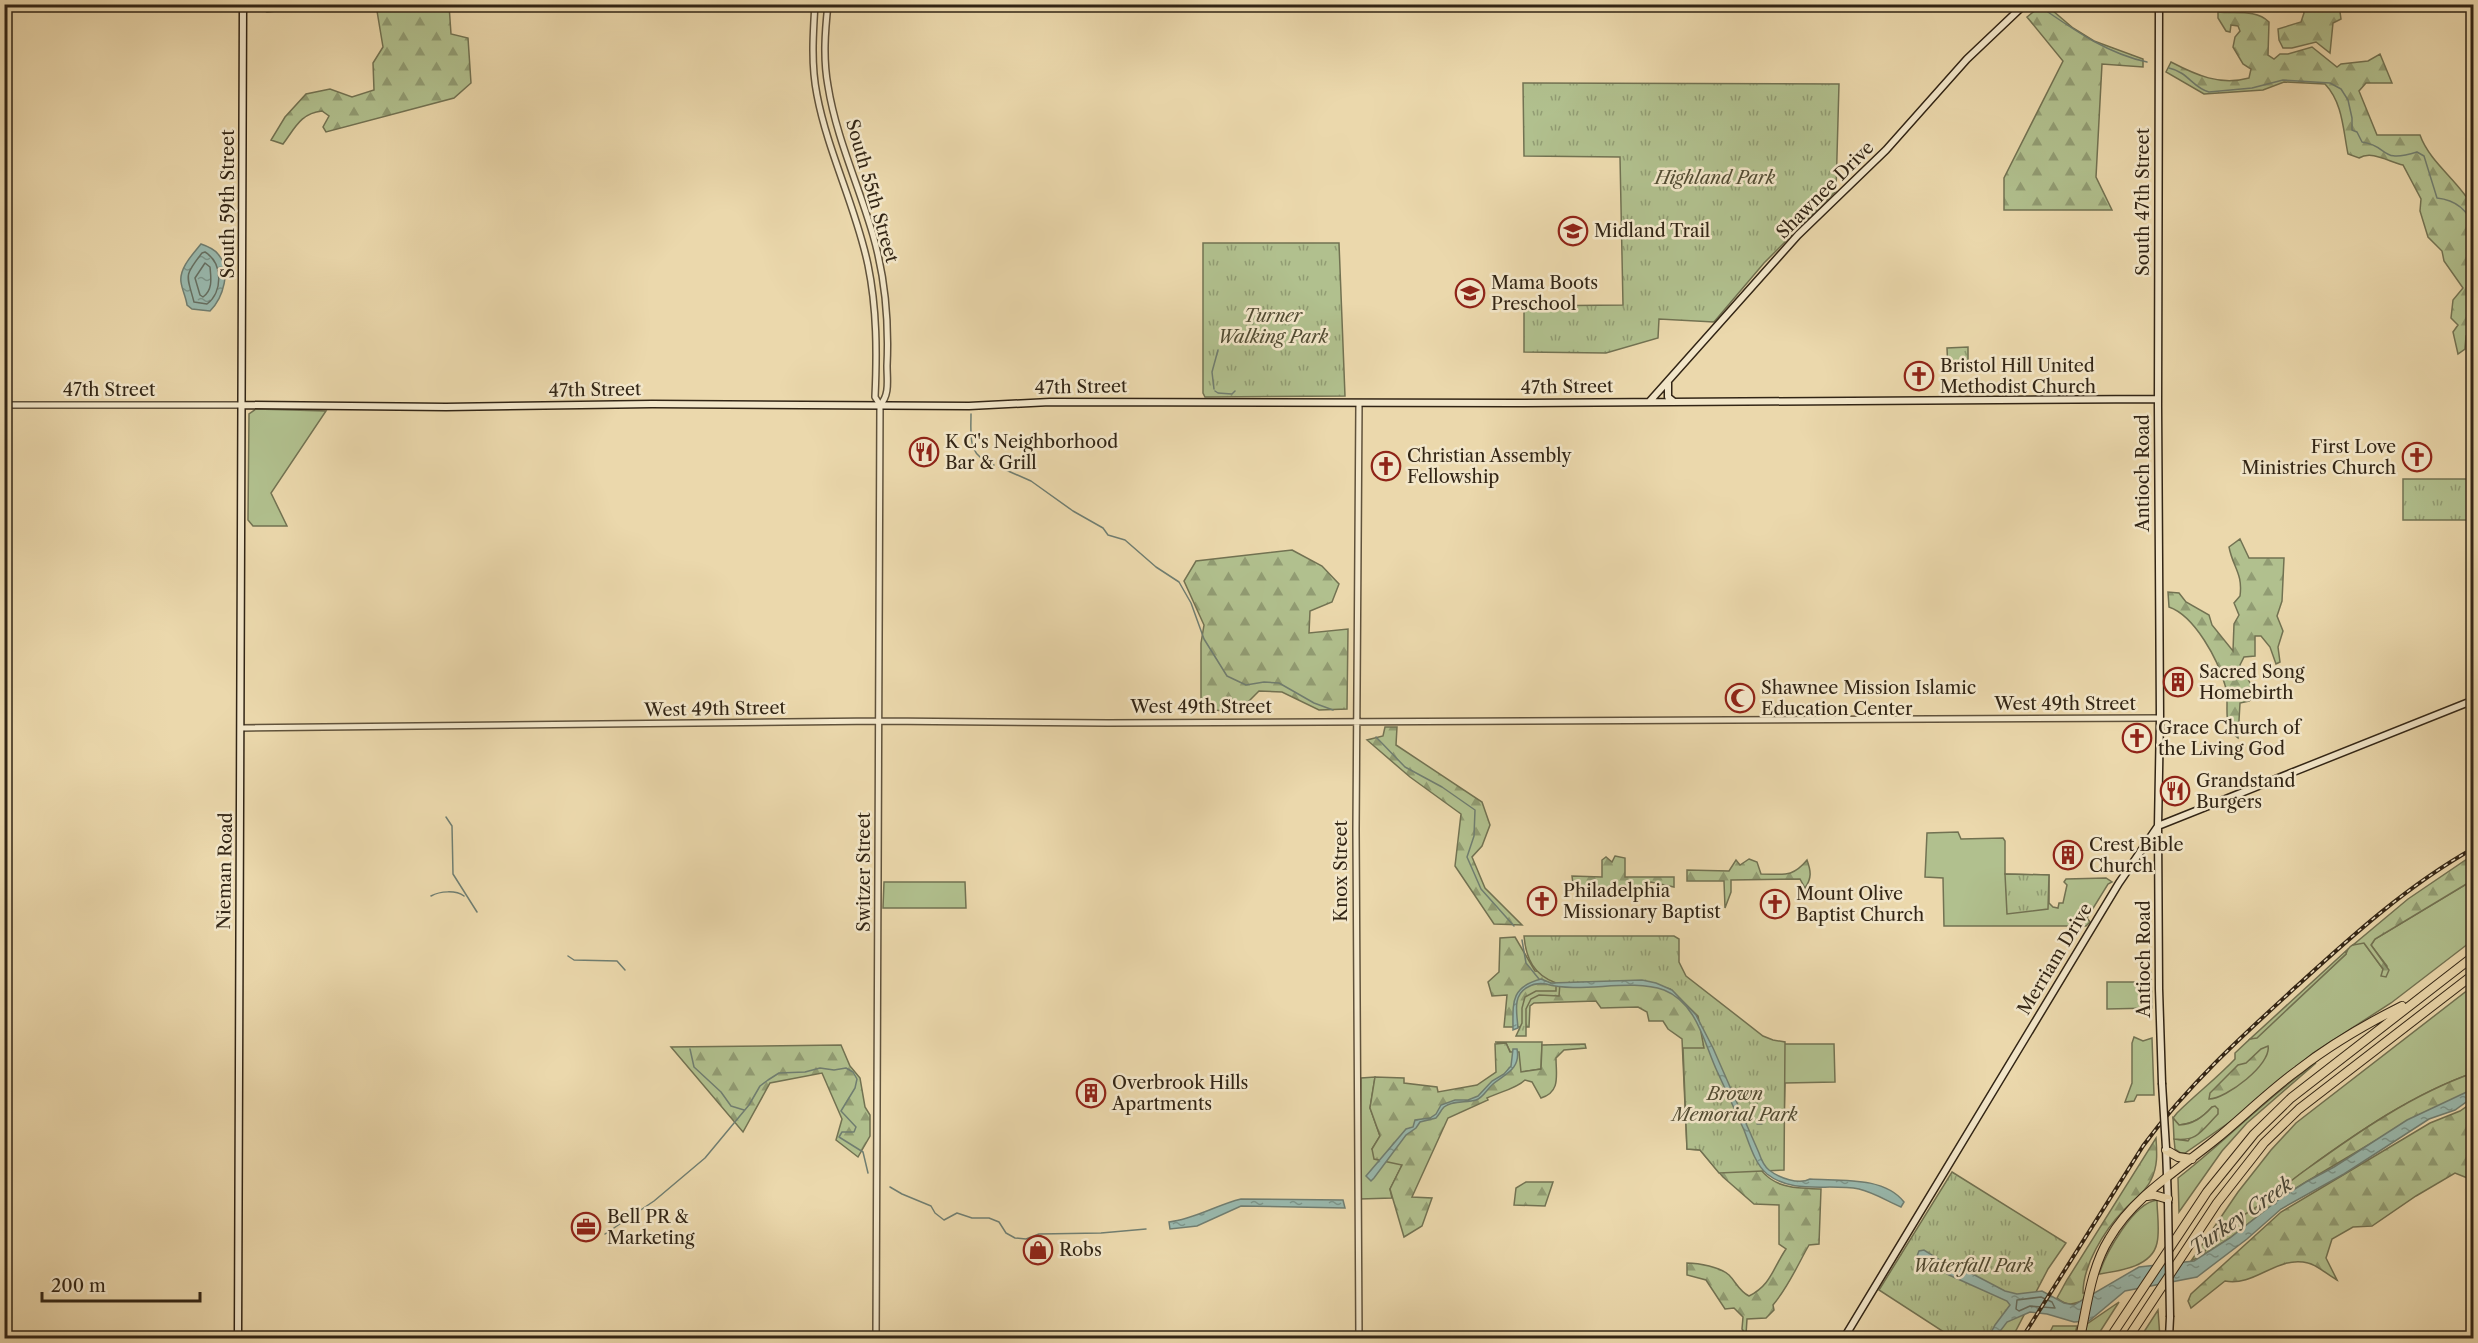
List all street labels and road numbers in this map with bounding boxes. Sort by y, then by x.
street label: South 55th Street [841,117,903,266]
street label: South 47th Street [2132,127,2154,276]
street label: South 59th Street [217,129,239,279]
street label: Shawnee Drive [1772,137,1878,243]
street label: 47th Street [1034,375,1128,399]
street label: 47th Street [1520,375,1614,399]
street label: 47th Street [548,378,642,402]
street label: 47th Street [63,379,156,401]
street label: Antioch Road [2132,414,2154,533]
street label: West 49th Street [1993,693,2136,715]
street label: West 49th Street [1129,696,1272,718]
street label: West 49th Street [643,697,787,721]
street label: Switzer Street [853,811,875,932]
street label: Nieman Road [213,812,237,930]
street label: Knox Street [1330,819,1352,922]
street label: Merriam Drive [2013,899,2097,1019]
street label: Antioch Road [2133,900,2155,1019]

